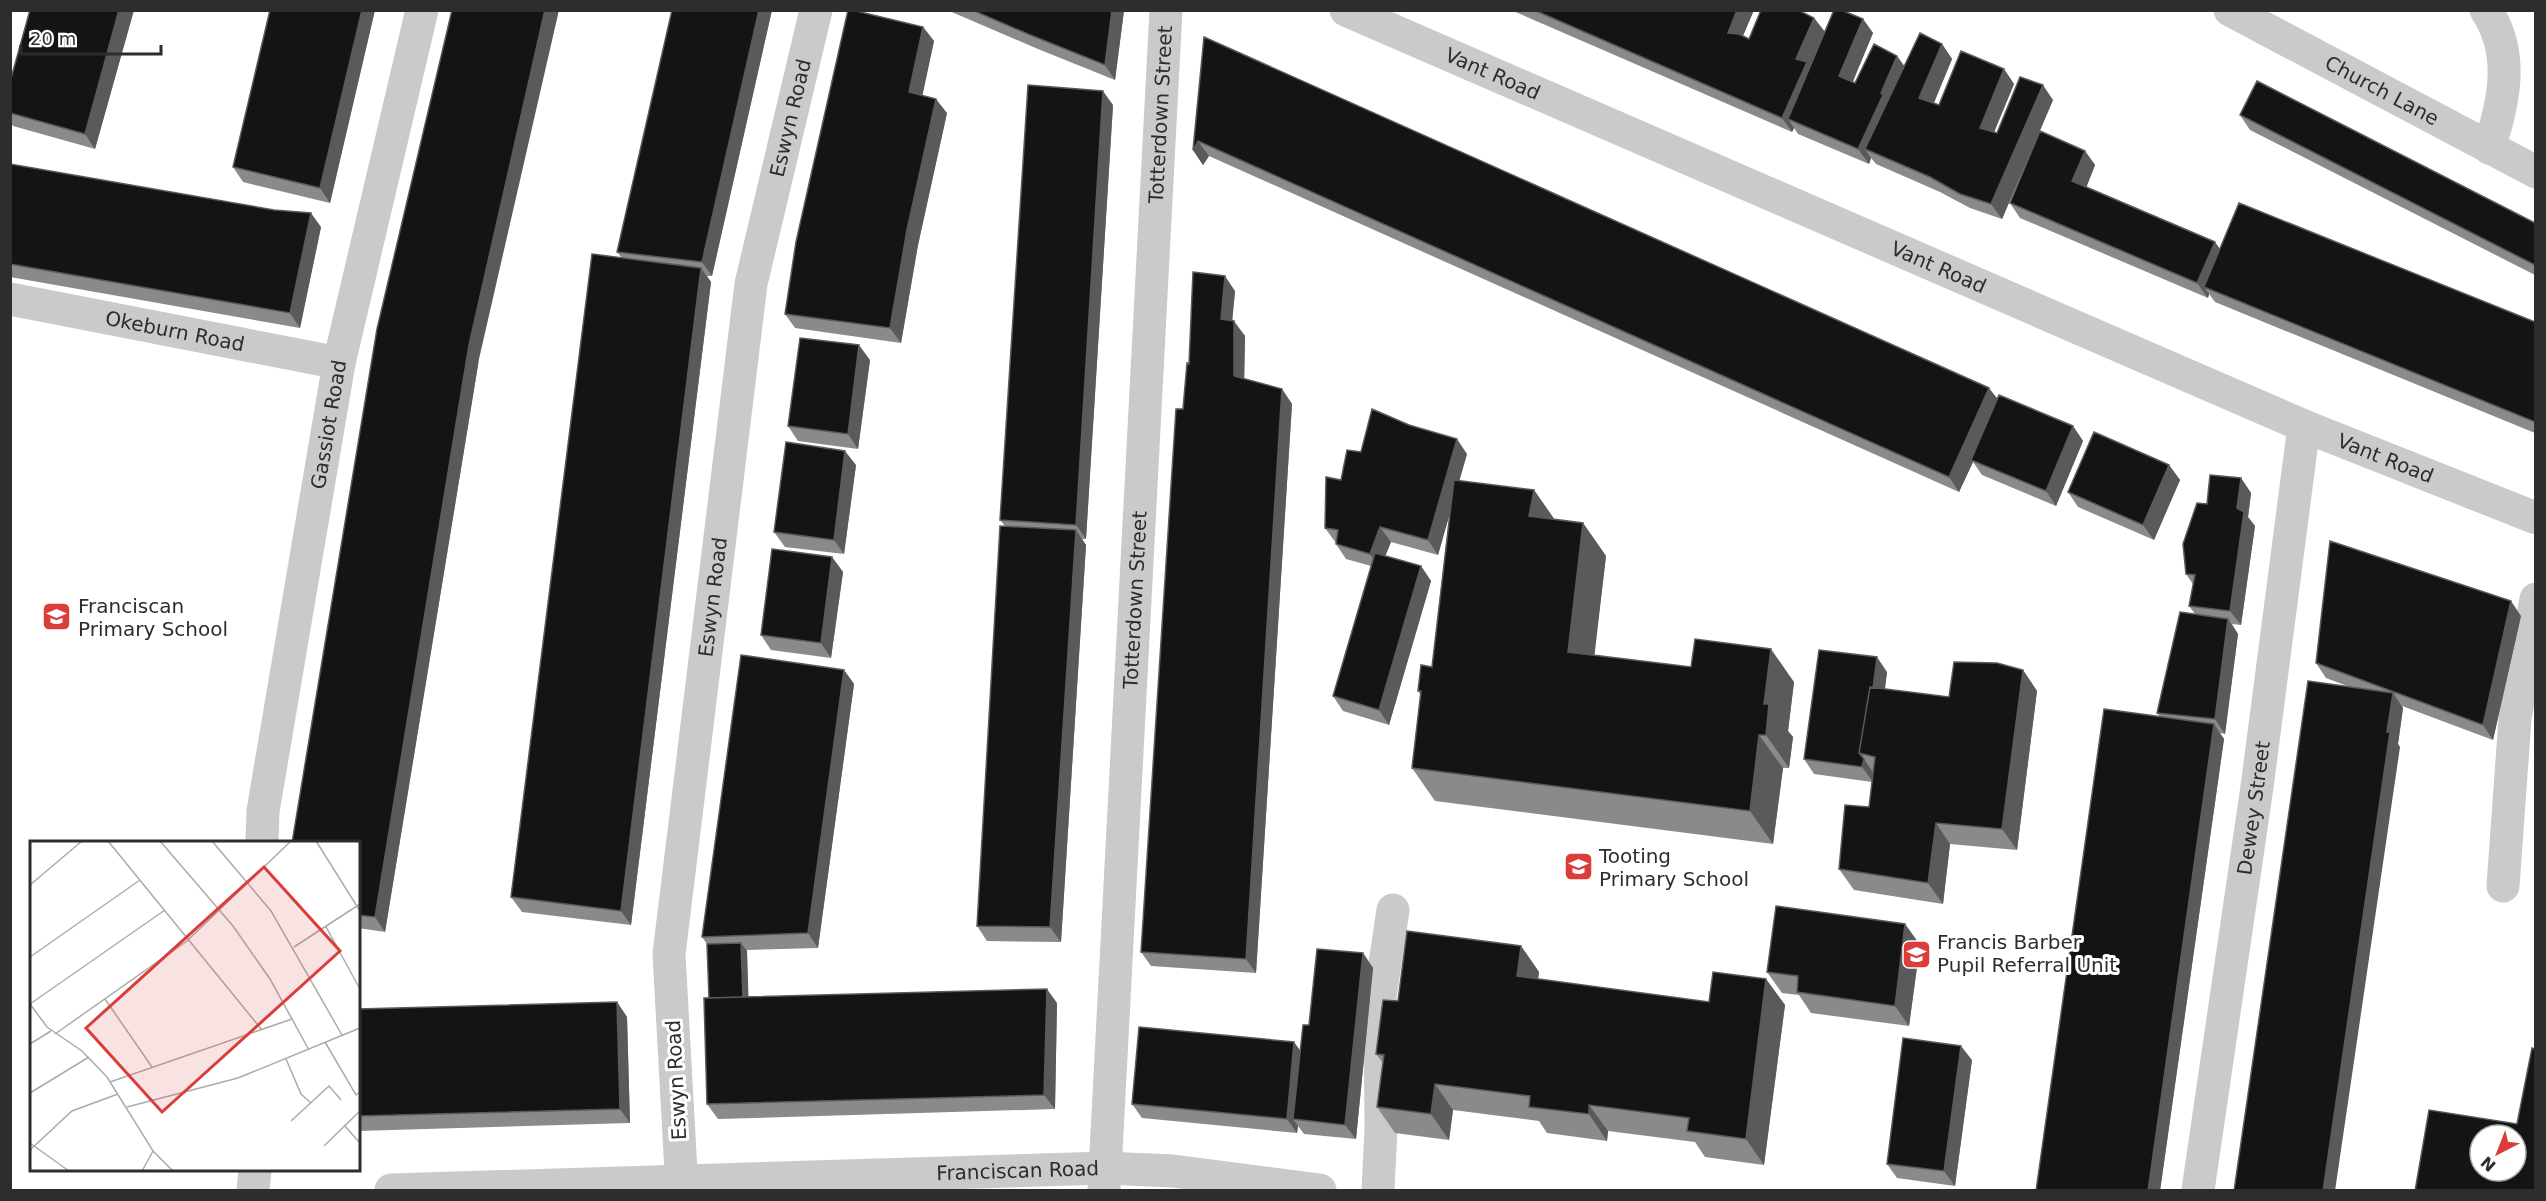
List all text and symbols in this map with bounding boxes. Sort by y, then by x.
scale bar [21,18,160,56]
street label: Totterdown Street [1144,25,1177,205]
text: 20 m [30,28,76,49]
street label: Vant Road [1441,43,1544,105]
street label: Church Lane [2321,50,2443,130]
street label: Eswyn Road [765,57,816,179]
street label: Vant Road [1887,236,1990,299]
street label: Okeburn Road [103,306,247,356]
street label: Gassiot Road [306,358,351,491]
street label: Vant Road [2334,428,2437,488]
street label: Totterdown Street [1118,510,1152,690]
street label: Eswyn Road [693,536,732,658]
place label: Franciscan Primary School [78,594,228,641]
school or university icon: Franciscan Primary School [41,601,73,633]
street label: Dewey Street [2232,739,2275,877]
inset map [30,841,360,1171]
place label: Tooting Primary School [1598,844,1749,891]
school or university icon: Tooting Primary School [1562,851,1594,883]
place label: Francis Barber Pupil Referral Unit [1937,930,2117,977]
school or university icon: Francis Barber Pupil Referral Unit [1900,938,1932,970]
street label: Eswyn Road [661,1019,691,1141]
north arrow [2468,1123,2528,1183]
text: N [2477,1152,2500,1175]
street label: Franciscan Road [936,1156,1099,1185]

